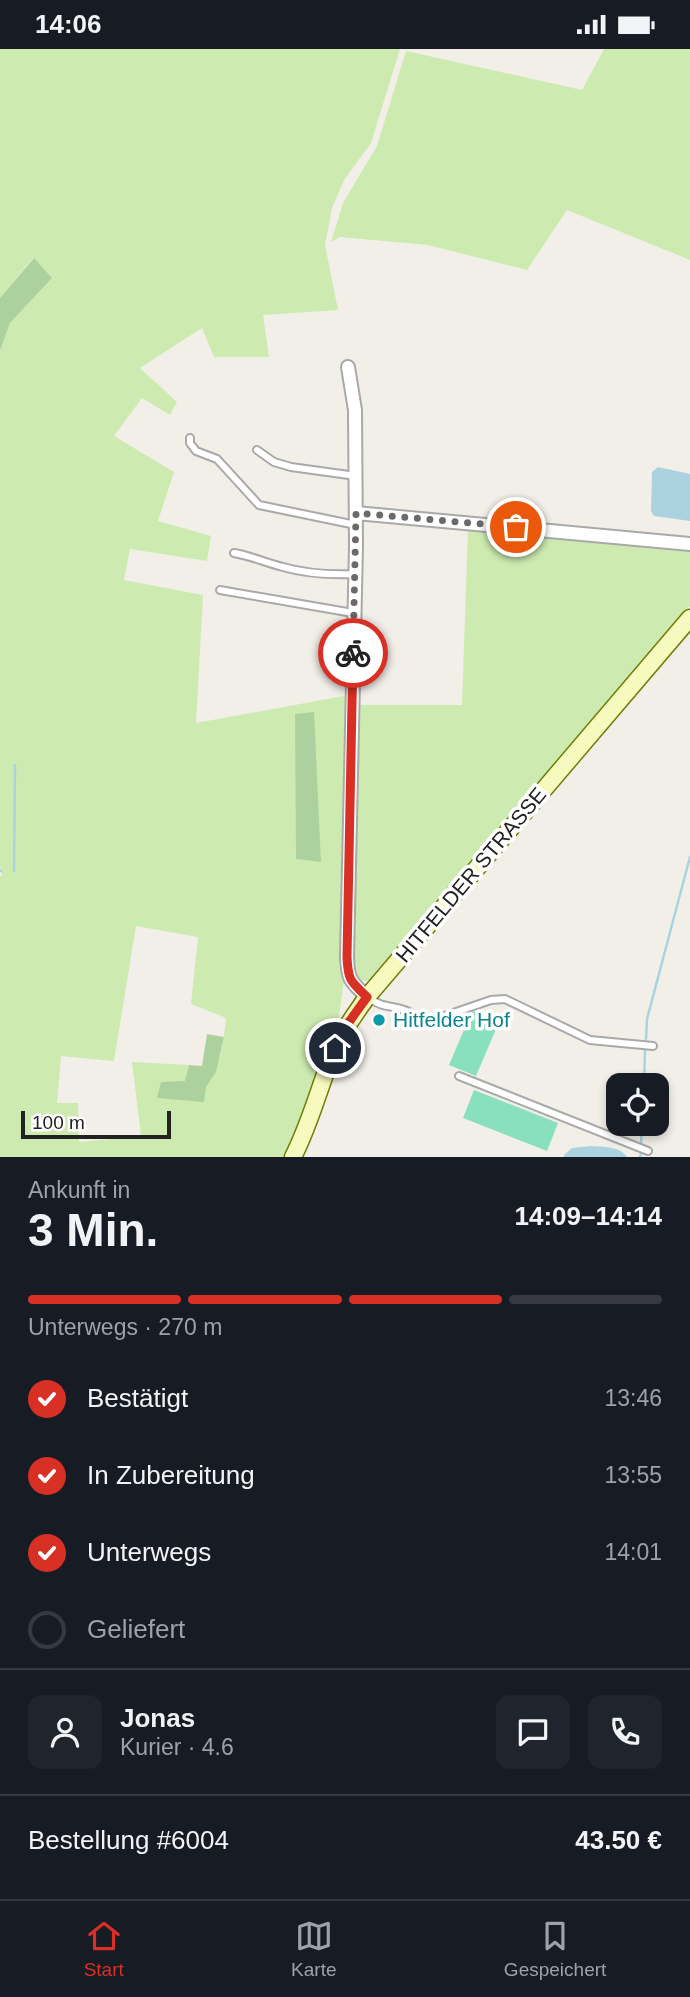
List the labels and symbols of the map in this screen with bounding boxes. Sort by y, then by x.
pin [486,497,546,557]
courier [318,618,388,688]
street label: HITFELDER STRASSE [391,783,550,967]
place label: Hitfelder Hof [393,1008,510,1031]
marker: Hitfelder Hof [371,1012,387,1028]
pin [305,1018,365,1078]
scale bar [21,1108,172,1140]

